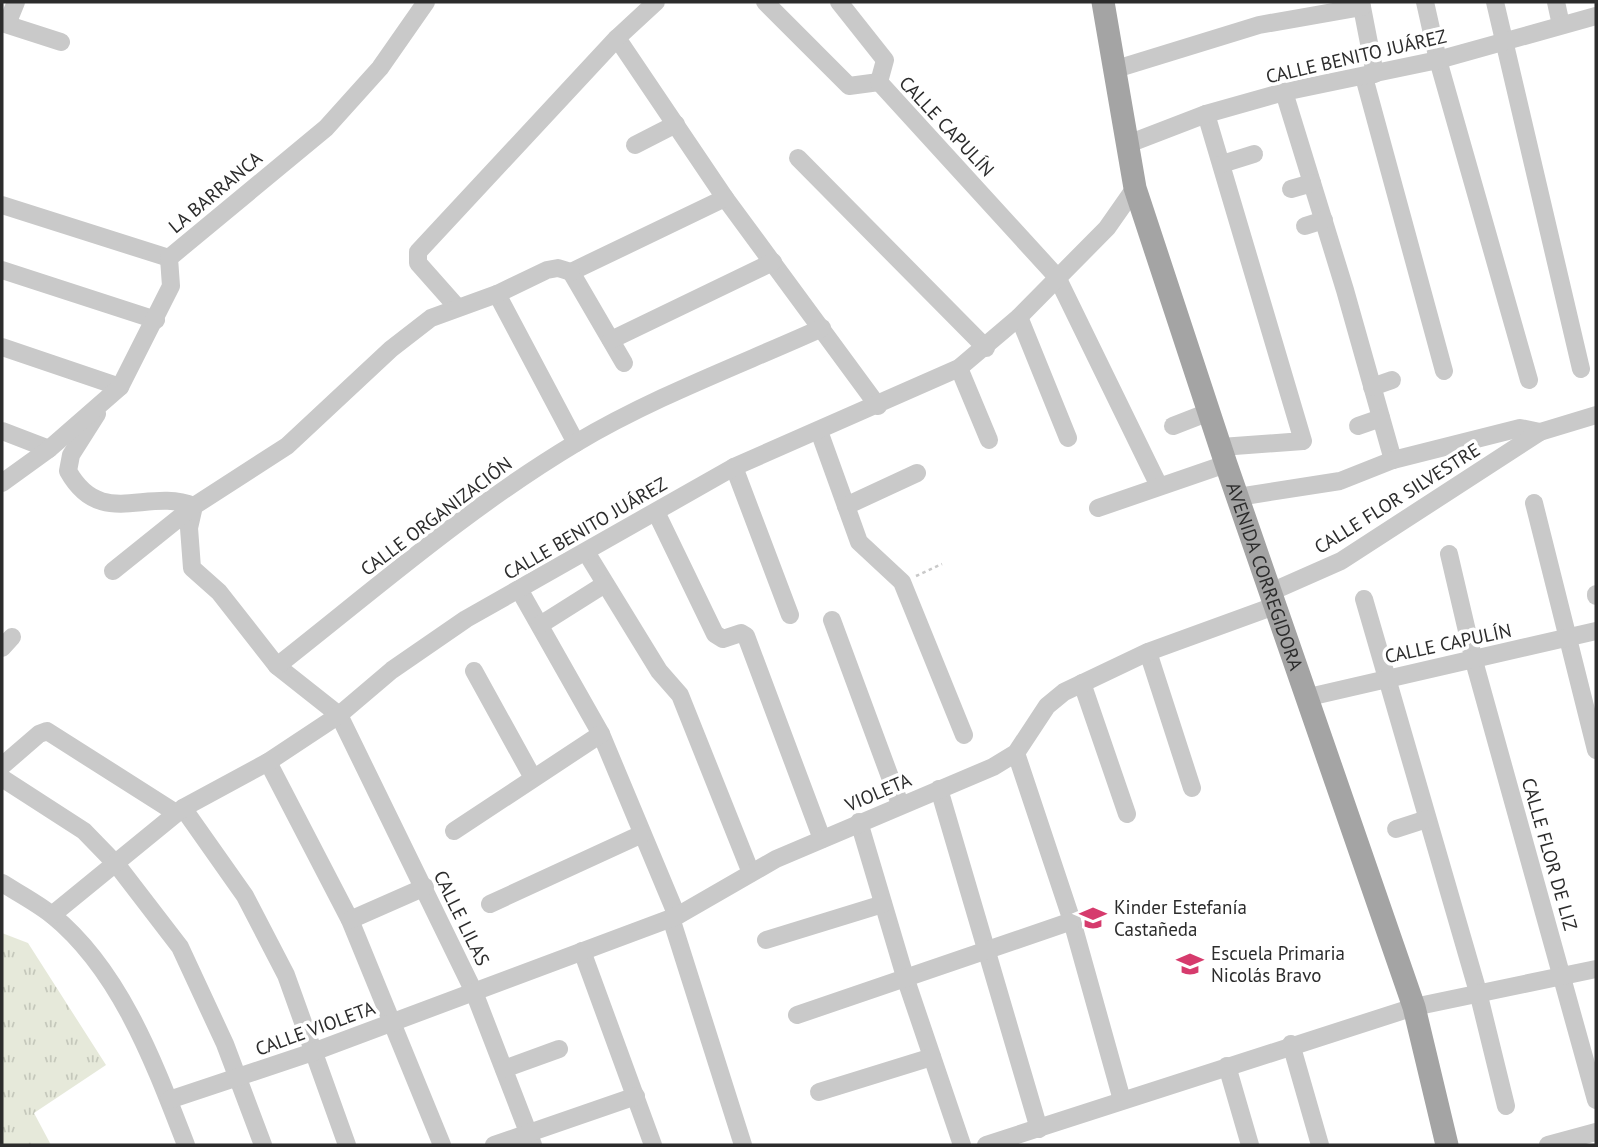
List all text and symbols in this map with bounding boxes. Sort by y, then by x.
street label: CALLE BENITO JUÁREZ [1263,24,1449,88]
street label: CALLE CAPULÍN [894,71,1000,181]
street label: LA BARRANCA [163,146,267,238]
street label: CALLE FLOR SILVESTRE [1310,437,1484,559]
street label: CALLE ORGANIZACIÓN [355,451,517,581]
street label: CALLE BENITO JUÁREZ [499,471,671,585]
street label: AVENIDA CORREGIDORA [1221,479,1308,673]
street label: CALLE CAPULÍN [1382,618,1514,668]
street label: VIOLETA [840,767,915,817]
street label: CALLE FLOR DE LIZ [1517,775,1583,933]
street label: CALLE LILAS [429,867,495,969]
place label: Kinder Estefanía Castañeda [1114,895,1247,941]
school or university icon: Kinder Estefanía Castañeda [1078,903,1108,933]
place label: Escuela Primaria Nicolás Bravo [1211,941,1345,987]
school or university icon: Escuela Primaria Nicolás Bravo [1175,949,1205,979]
street label: CALLE VIOLETA [252,995,378,1061]

